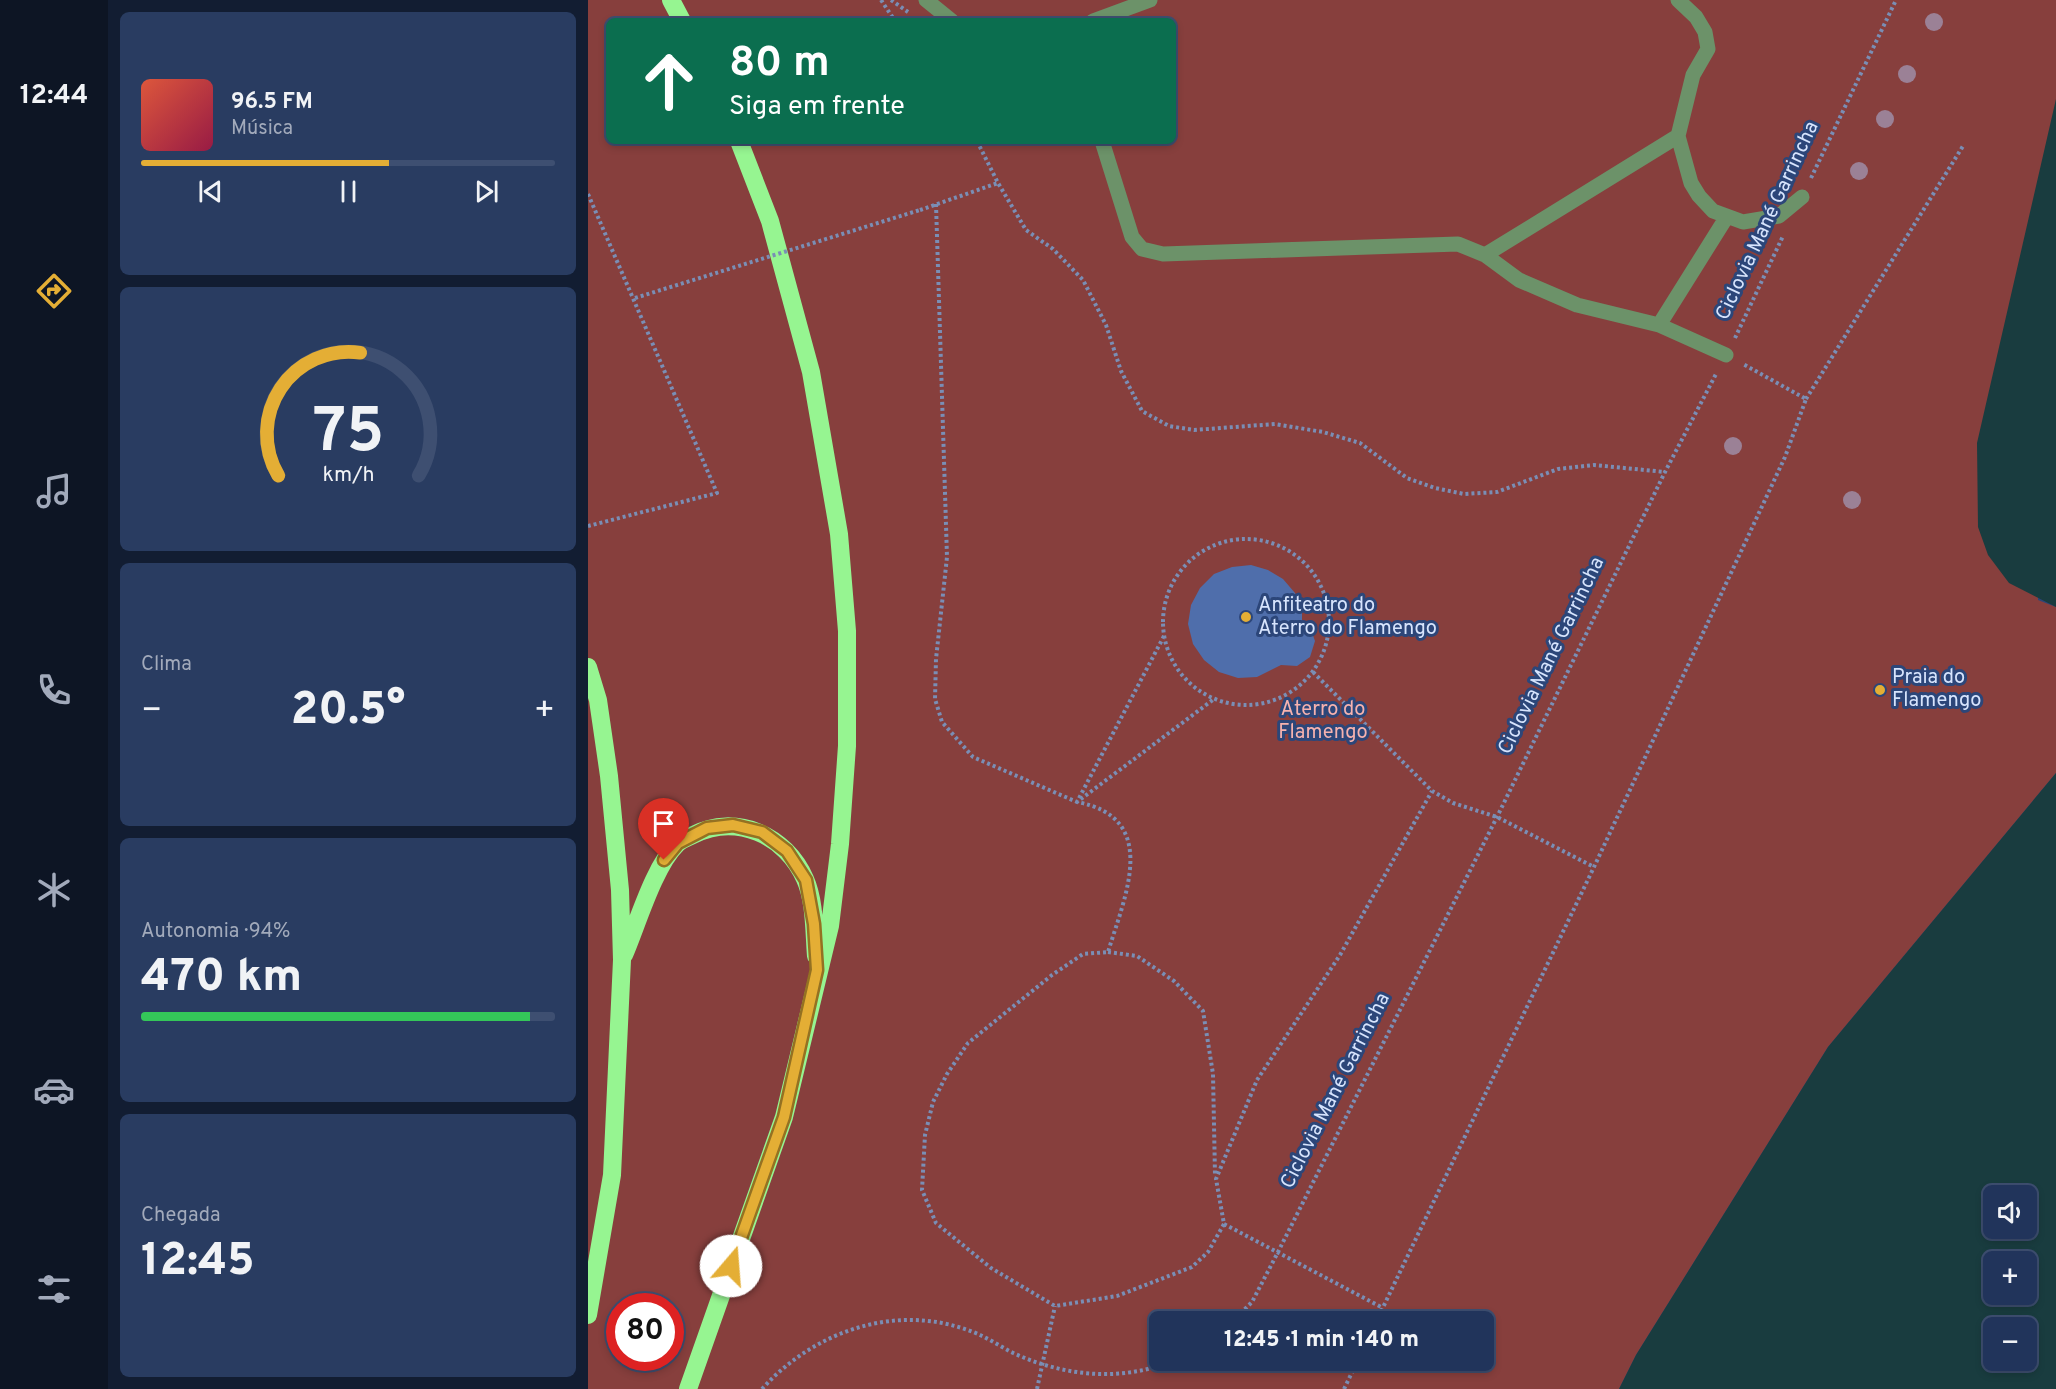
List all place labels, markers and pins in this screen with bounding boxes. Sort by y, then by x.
place label: Anfiteatro do Aterro do Flamengo [1258,593,1437,642]
marker: Anfiteatro do Aterro do Flamengo [1239,610,1253,624]
place label: Praia do Flamengo [1892,665,1981,714]
marker: Praia do Flamengo [1873,683,1887,697]
pin [638,798,689,860]

